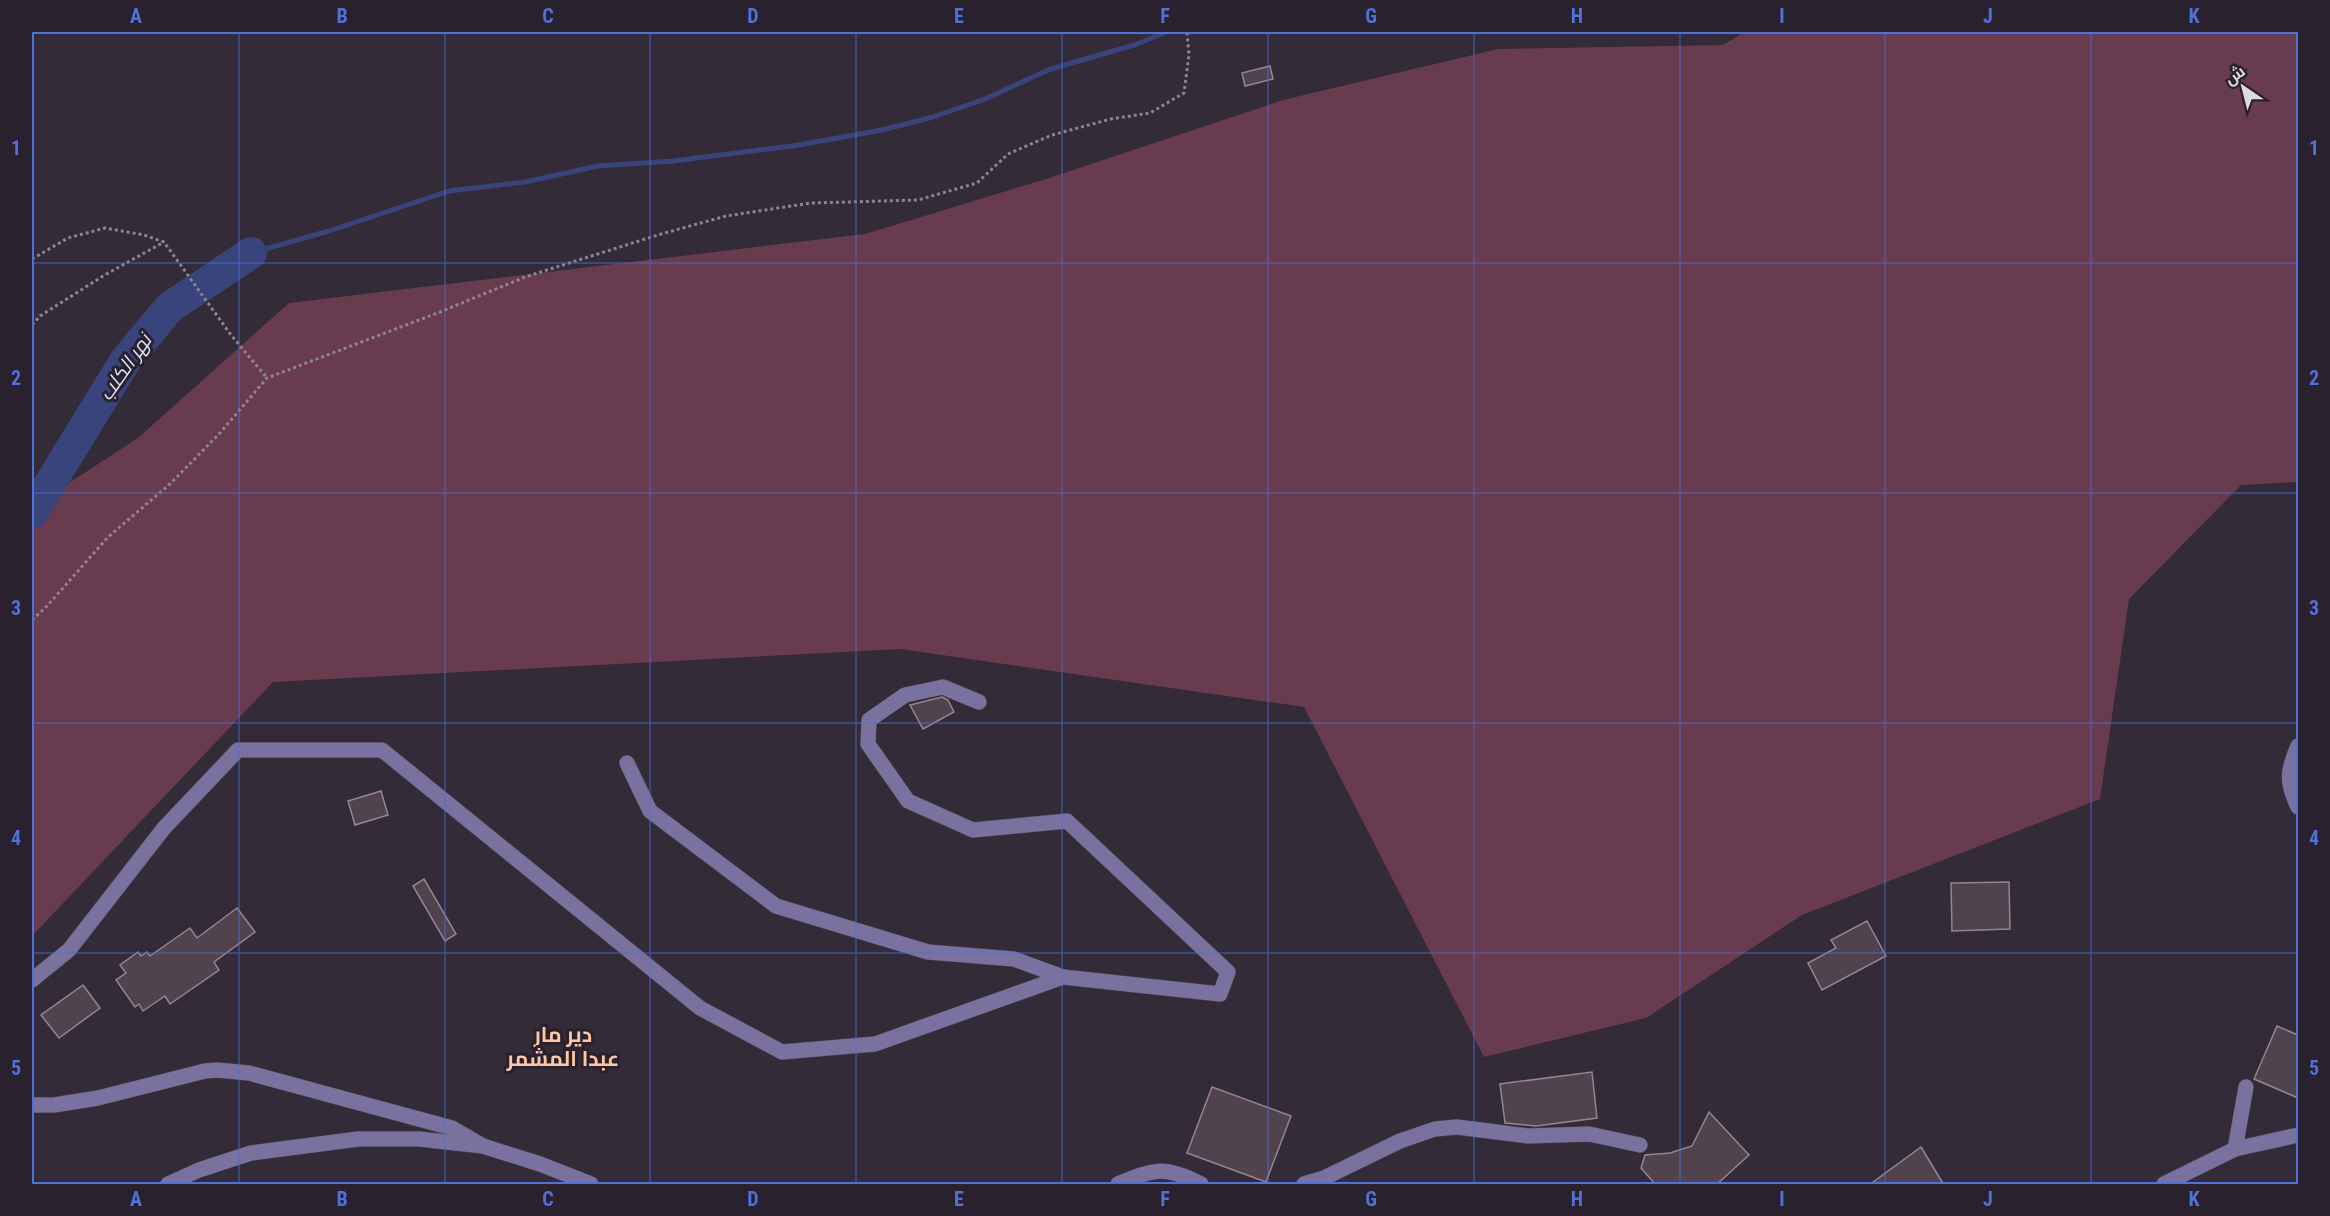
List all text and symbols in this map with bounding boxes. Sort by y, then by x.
text: A [130,4,142,28]
text: B [336,4,348,28]
text: C [542,4,554,28]
text: D [747,4,759,28]
text: E [954,4,964,28]
text: F [1160,4,1170,28]
text: G [1365,4,1377,28]
text: H [1571,4,1583,28]
text: I [1779,4,1785,28]
text: J [1983,4,1993,28]
text: K [2188,4,2200,28]
north arrow [2213,57,2273,117]
text: ش [2221,61,2249,89]
text: 1 [11,136,21,160]
text: 1 [2309,136,2319,160]
water label: نهر الكلب [93,327,158,405]
text: 2 [11,366,21,390]
text: 2 [2309,366,2319,390]
text: 3 [11,596,21,620]
text: 3 [2309,596,2319,620]
text: 4 [11,826,21,850]
text: 4 [2309,826,2319,850]
district label: دير مار عبدا المشمر [506,1023,619,1071]
text: 5 [11,1056,21,1080]
text: 5 [2309,1056,2319,1080]
text: A [130,1187,142,1211]
text: B [336,1187,348,1211]
text: C [542,1187,554,1211]
text: D [747,1187,759,1211]
text: E [954,1187,964,1211]
text: F [1160,1187,1170,1211]
text: G [1365,1187,1377,1211]
text: H [1571,1187,1583,1211]
text: I [1779,1187,1785,1211]
text: J [1983,1187,1993,1211]
text: K [2188,1187,2200,1211]

